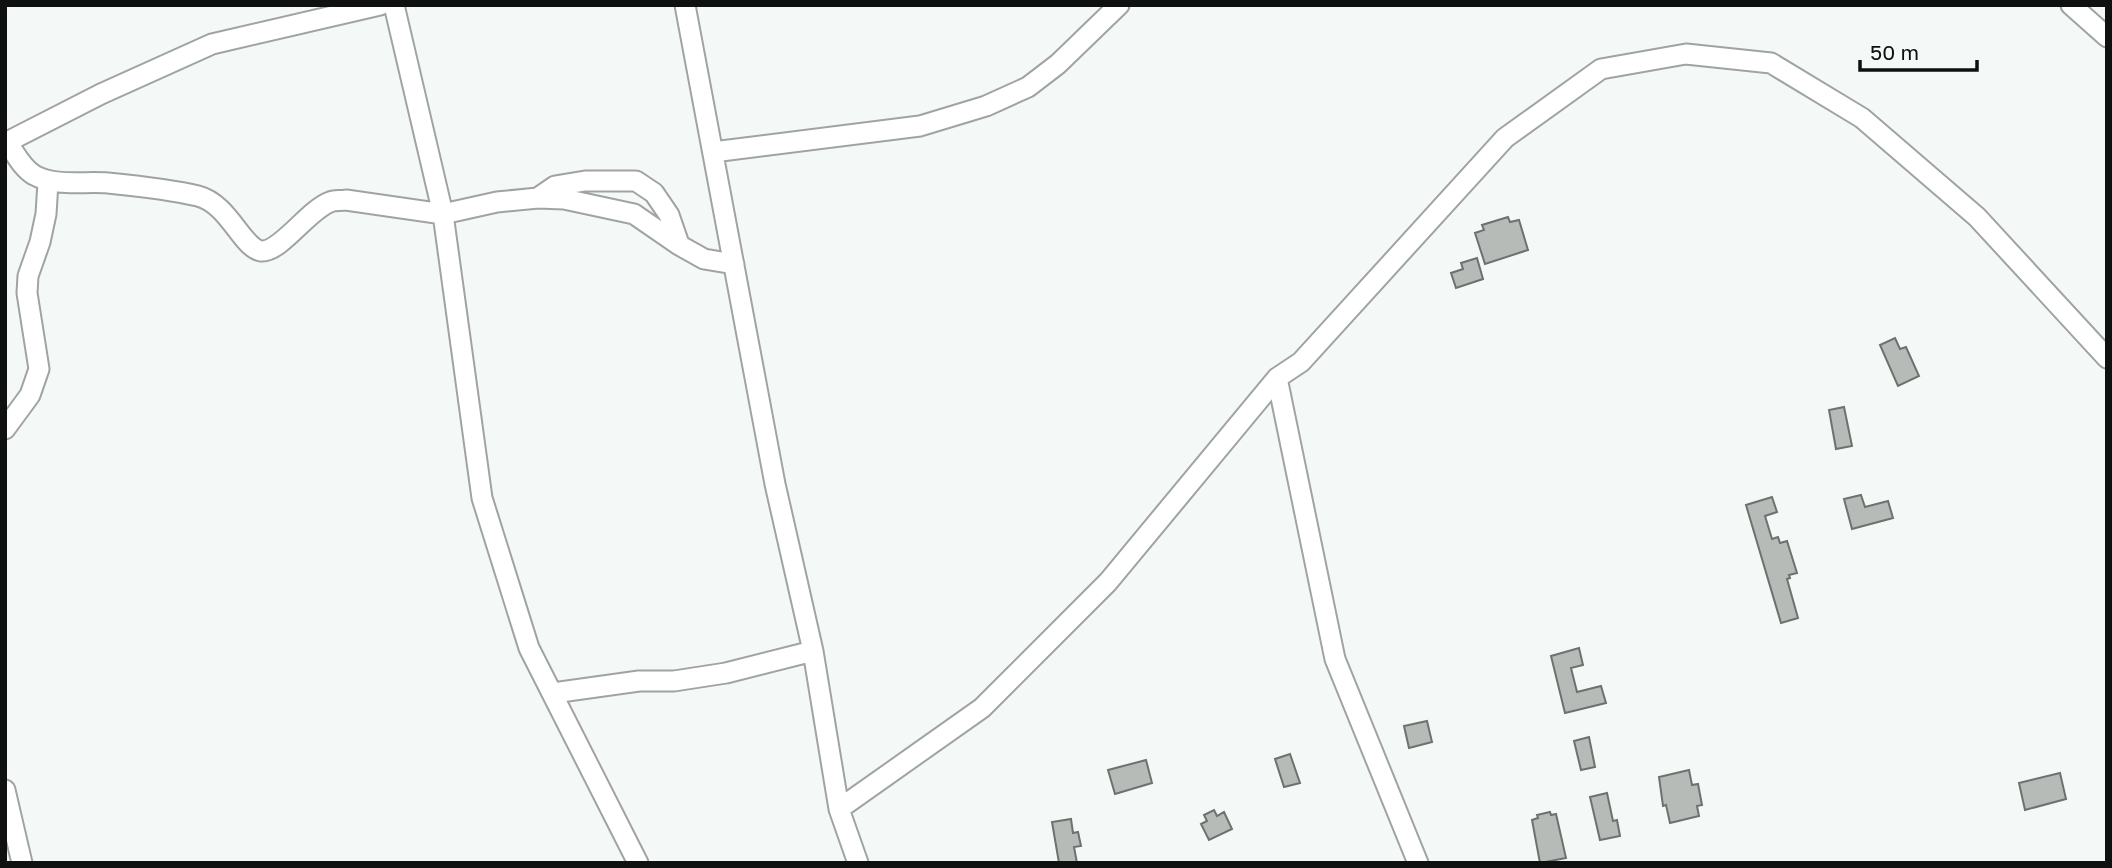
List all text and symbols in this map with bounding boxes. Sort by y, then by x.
scale bar [1860,28,1977,72]
text: 50 m [1870,39,1919,65]

